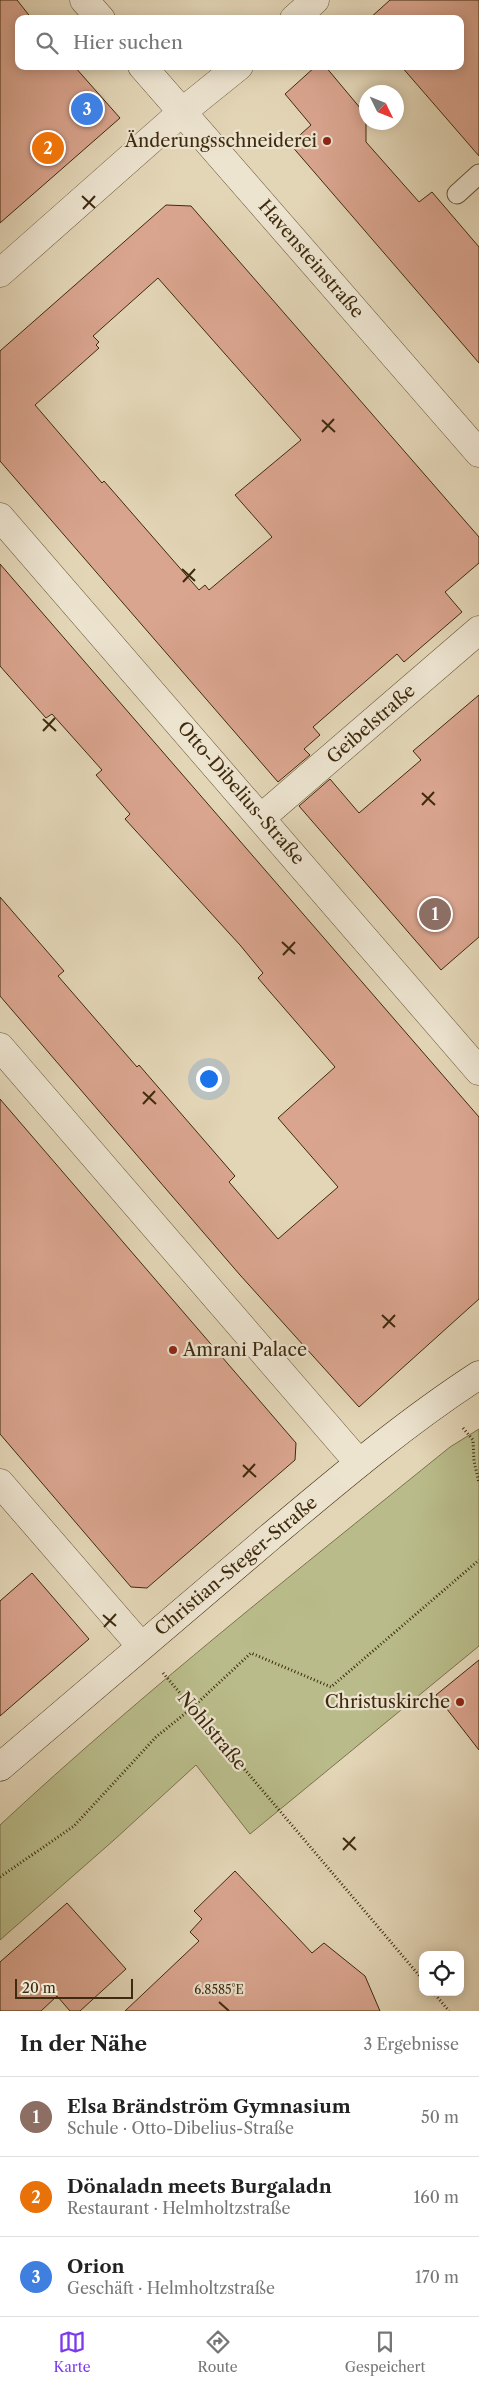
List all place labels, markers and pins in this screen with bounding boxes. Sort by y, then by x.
pin: 3 [71,90,103,128]
pin: 2 [32,129,64,167]
place label: Änderungsschneiderei [124,129,318,152]
marker: Änderungsschneiderei [321,135,333,147]
pin: 1 [419,895,451,933]
place label: Amrani Palace [182,1339,307,1361]
marker: Amrani Palace [167,1344,179,1356]
place label: Christuskirche [325,1691,450,1713]
marker: Christuskirche [454,1696,466,1708]

